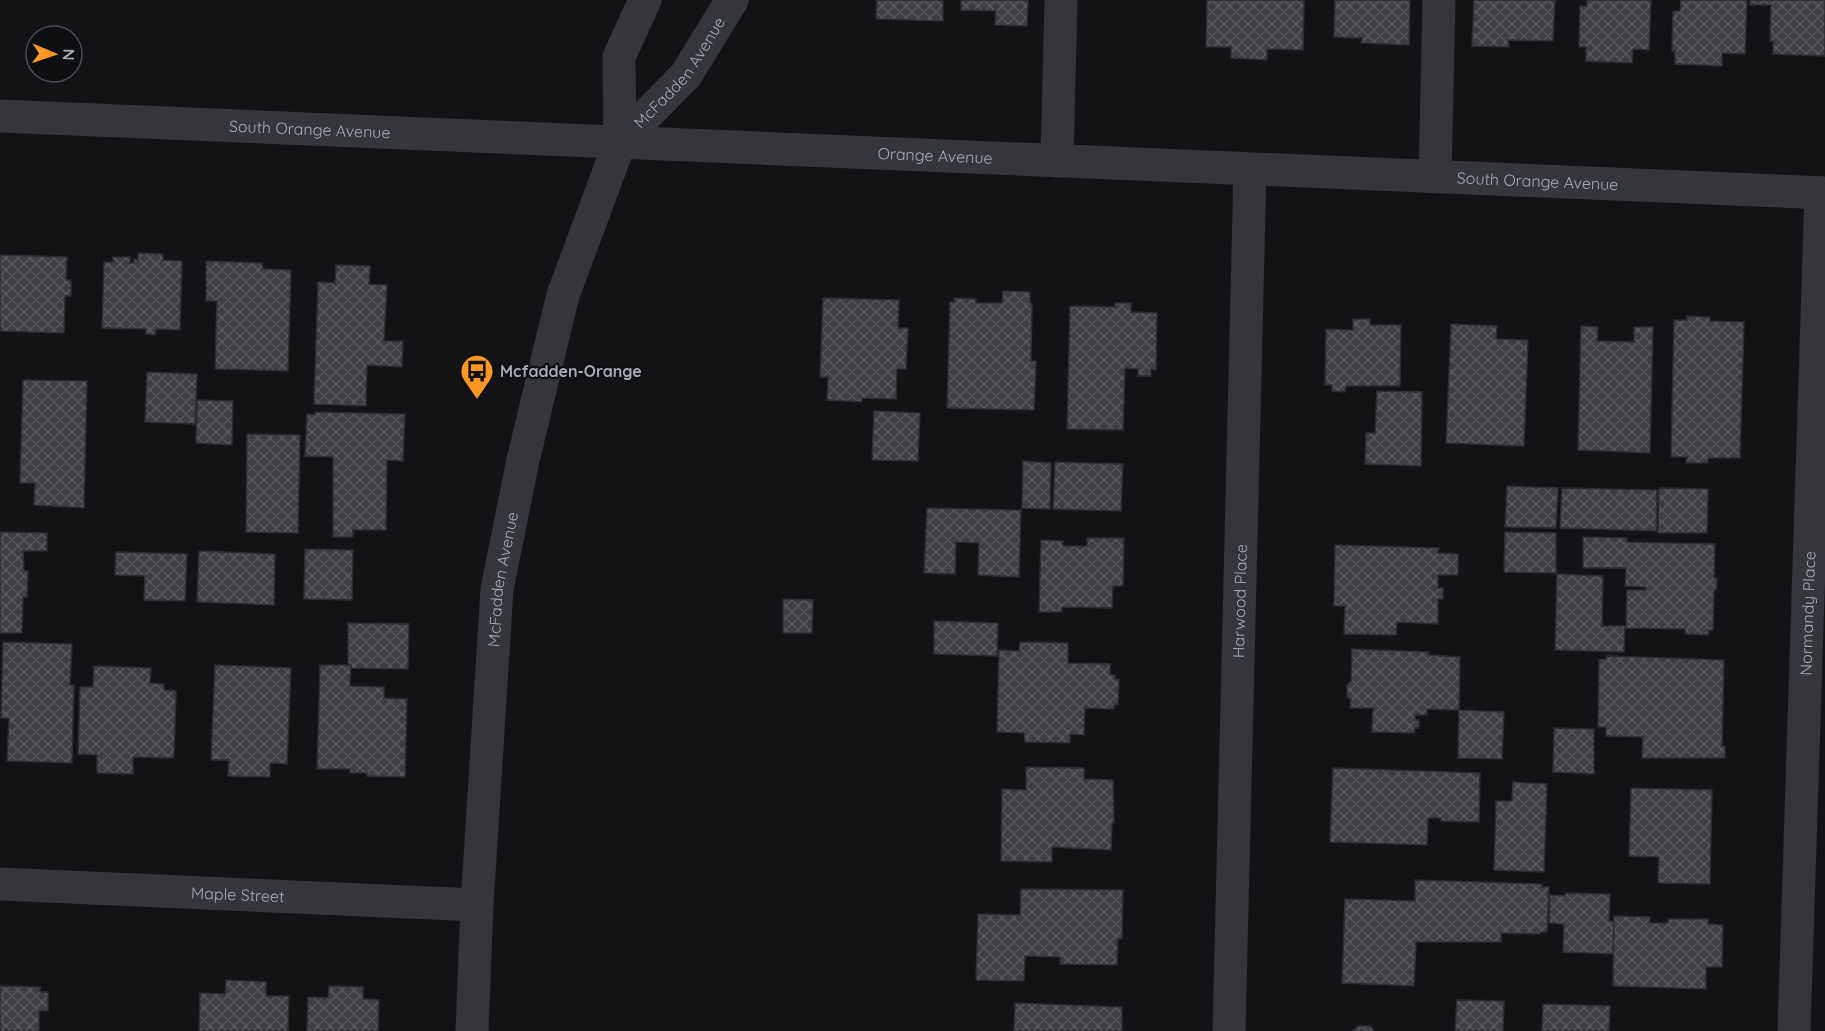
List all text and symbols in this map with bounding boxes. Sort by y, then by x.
street label: McFadden Avenue [629,13,729,132]
north arrow [24,24,84,84]
text: N [59,48,79,61]
street label: South Orange Avenue [229,116,391,142]
street label: Orange Avenue [877,143,993,168]
street label: South Orange Avenue [1456,167,1619,194]
bus stop icon: Mcfadden-Orange [459,353,495,400]
place label: Mcfadden-Orange [500,361,642,381]
street label: McFadden Avenue [483,510,522,648]
street label: Harwood Place [1228,544,1251,658]
street label: Normandy Place [1795,551,1819,676]
street label: Maple Street [191,882,285,907]

